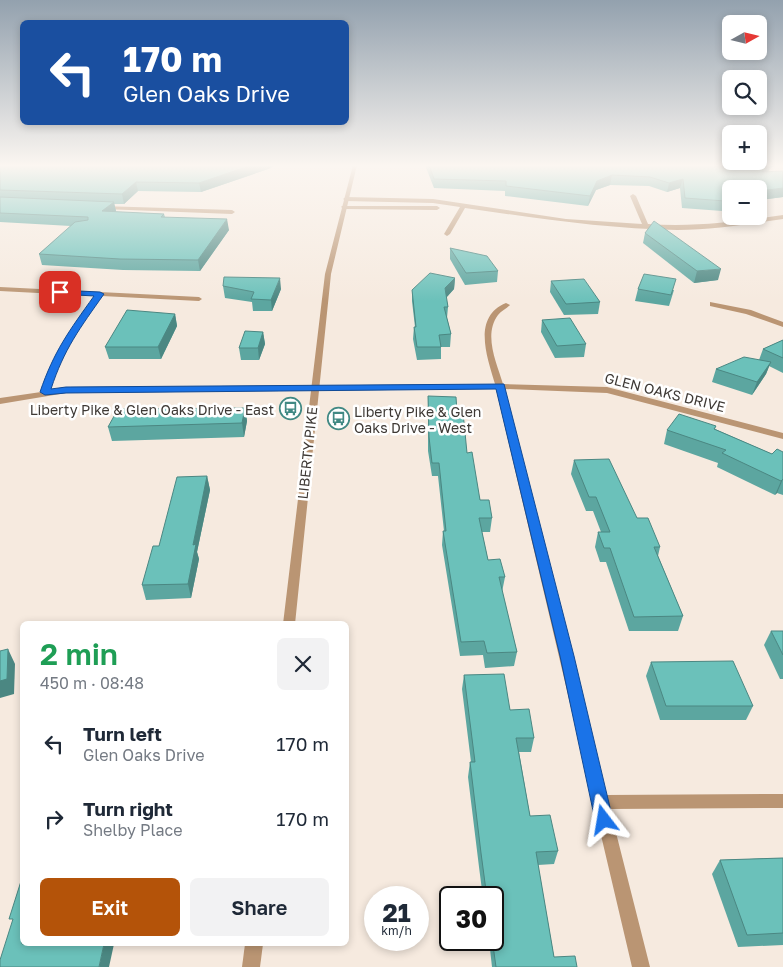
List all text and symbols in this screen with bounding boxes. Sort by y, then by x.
north arrow [722,15,768,60]
map controls [722,15,767,225]
text: 170 m [123,38,222,80]
icon: left [40,40,105,105]
button: search [722,70,767,115]
text: Glen Oaks Drive [123,80,290,107]
button: + [722,125,767,170]
button: − [722,180,767,225]
pin [39,271,81,313]
icon: arrive [46,278,74,306]
street label: GLEN OAKS DRIVE [603,369,727,415]
bus stop icon: Liberty Pike & Glen Oaks Drive - East [278,397,302,421]
place label: Liberty Pike & Glen Oaks Drive - East [30,401,274,418]
place label: Liberty Pike & Glen Oaks Drive - West [354,403,481,436]
street label: LIBERTY PIKE [294,406,320,500]
bus stop icon: Liberty Pike & Glen Oaks Drive - West [326,407,350,431]
text: 2 min [40,636,118,672]
button: close [277,638,329,690]
text: 450 m · 08:48 [40,673,144,693]
text: Turn left [83,722,162,745]
icon: left [40,730,68,758]
text: 170 m [276,732,329,755]
text: Glen Oaks Drive [83,745,204,765]
position arrow [577,793,629,845]
text: Turn right [83,797,173,820]
icon: right [40,805,68,833]
text: 170 m [276,807,329,830]
text: Shelby Place [83,820,183,840]
button: Exit [40,878,180,936]
button: Share [190,878,329,936]
speed limit sign: 30 [439,886,504,951]
text: 21 [382,897,411,928]
text: km/h [381,923,412,938]

